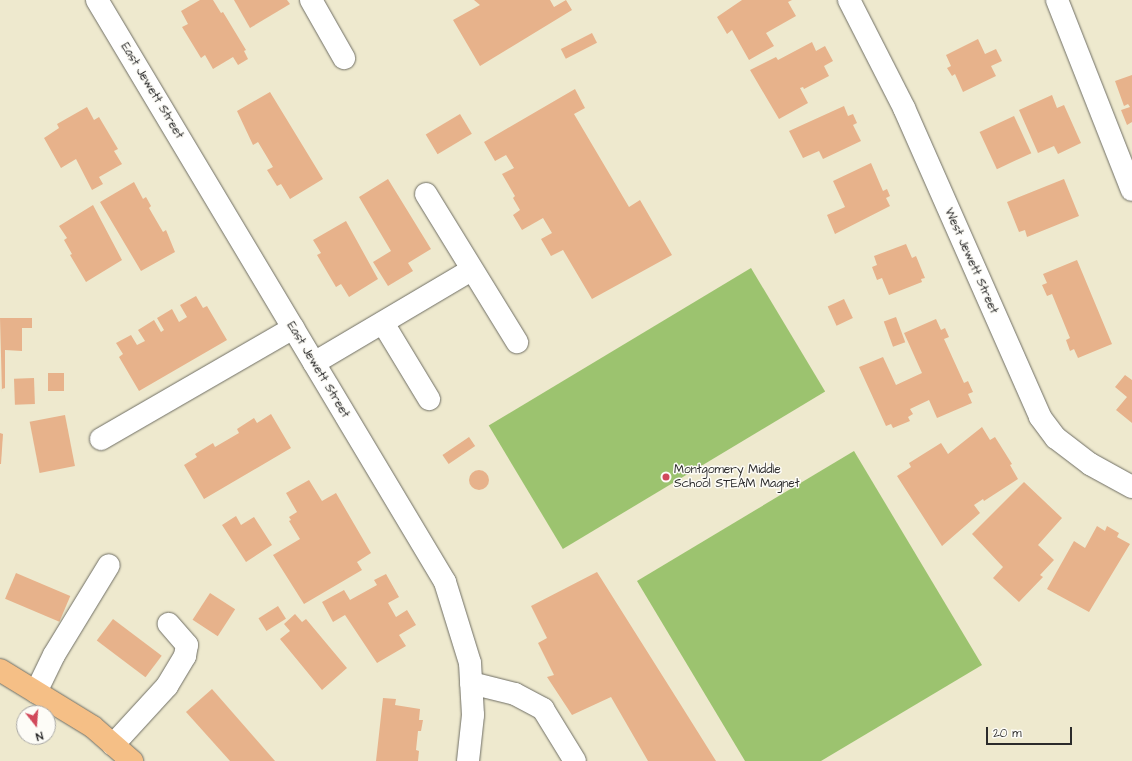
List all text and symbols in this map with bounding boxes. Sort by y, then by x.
street label: East Jewett Street [118,40,186,142]
street label: West Jewett Street [941,206,1001,316]
street label: East Jewett Street [284,319,352,421]
place label: Montgomery Middle School STEAM Magnet [674,463,800,491]
marker: Montgomery Middle School STEAM Magnet [661,472,671,482]
north arrow [16,705,56,745]
scale bar [988,719,1074,745]
text: 20 m [993,725,1022,742]
text: N [34,728,45,744]

